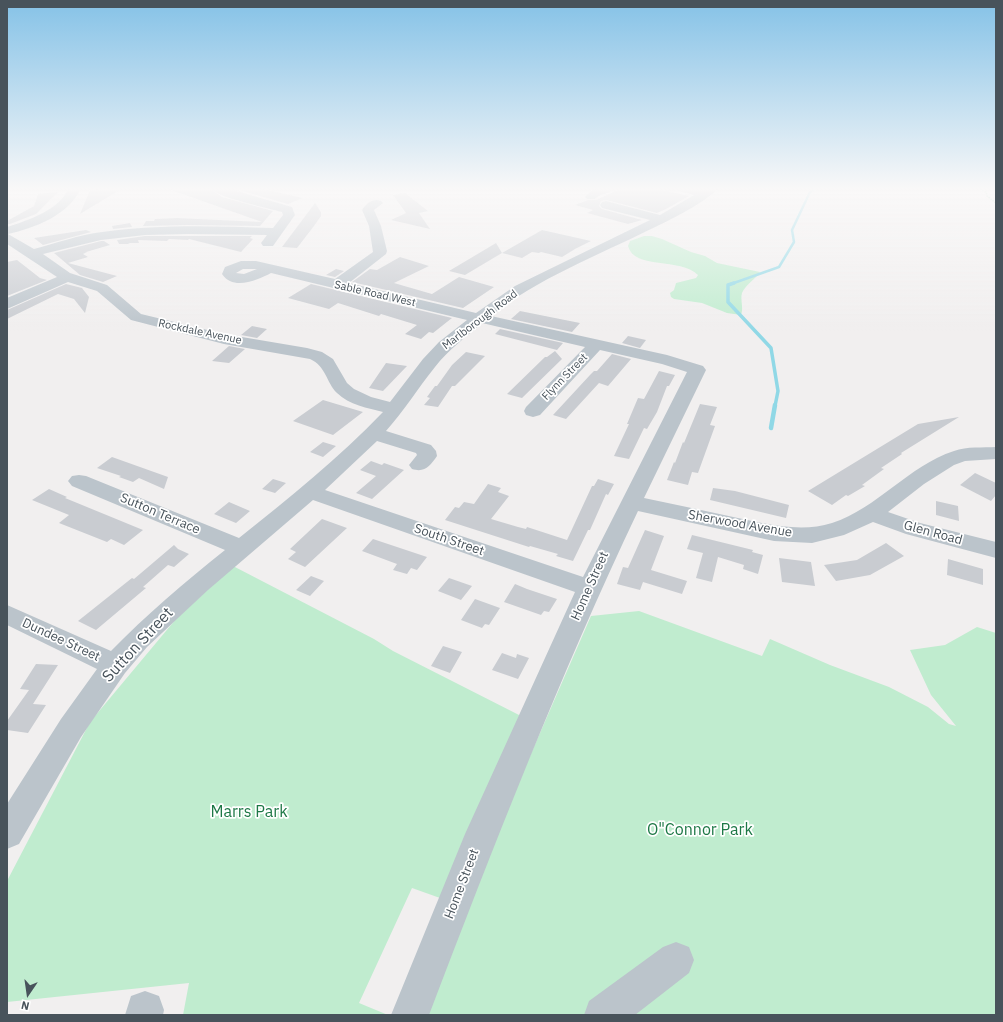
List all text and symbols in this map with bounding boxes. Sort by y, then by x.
street label: Sable Road West [333,278,417,310]
street label: Marlborough Road [440,287,520,353]
street label: Rockdale Avenue [157,317,243,347]
street label: Flynn Street [539,351,591,403]
street label: Sutton Terrace [118,490,202,538]
street label: Sherwood Avenue [687,507,793,541]
street label: Glen Road [902,518,964,548]
street label: South Street [412,521,486,559]
street label: Home Street [568,549,612,623]
street label: Sutton Street [99,604,177,686]
street label: Dundee Street [20,615,102,665]
park label: Marrs Park [210,802,288,822]
park label: O"Connor Park [647,820,753,840]
street label: Home Street [442,847,482,921]
north arrow [8,974,48,1014]
text: N [20,998,31,1013]

